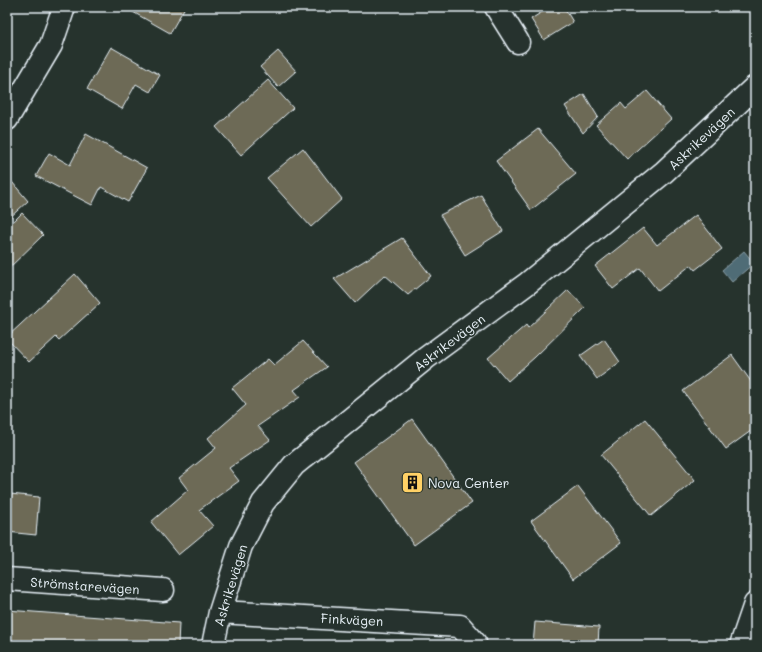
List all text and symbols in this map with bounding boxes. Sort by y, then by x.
street label: Askrikevägen [664,103,738,173]
street label: Askrikevägen [410,310,488,374]
building icon: Nova Center [400,469,426,495]
place label: Nova Center [428,474,509,491]
street label: Askrikevägen [209,542,251,628]
street label: Strömstarevägen [30,573,140,597]
street label: Finkvägen [320,609,384,629]

